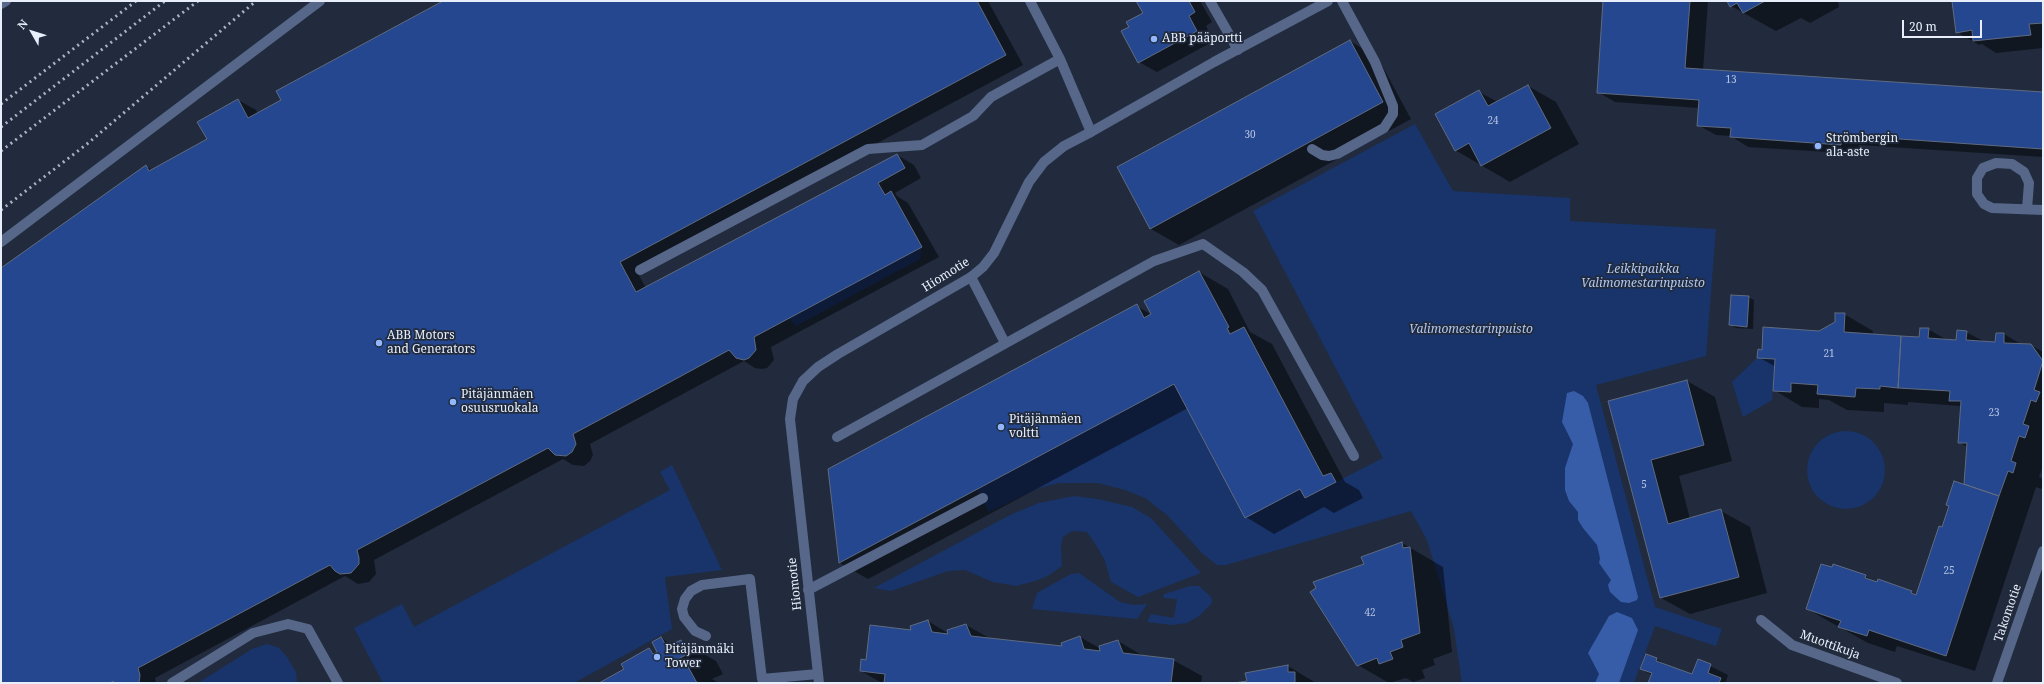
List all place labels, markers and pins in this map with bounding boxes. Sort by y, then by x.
place label: ABB pääportti [1162,32,1242,46]
marker: ABB pääportti [1149,34,1159,44]
place label: Strömbergin ala-aste [1826,132,1898,160]
marker: Strömbergin ala-aste [1813,141,1823,151]
place label: ABB Motors and Generators [387,329,476,357]
marker: ABB Motors and Generators [374,338,384,348]
place label: Pitäjänmäen osuusruokala [461,388,538,416]
marker: Pitäjänmäen osuusruokala [448,397,458,407]
place label: Pitäjänmäen voltti [1009,413,1081,441]
marker: Pitäjänmäen voltti [996,422,1006,432]
place label: Pitäjänmäki Tower [665,643,734,671]
marker: Pitäjänmäki Tower [652,652,662,662]

